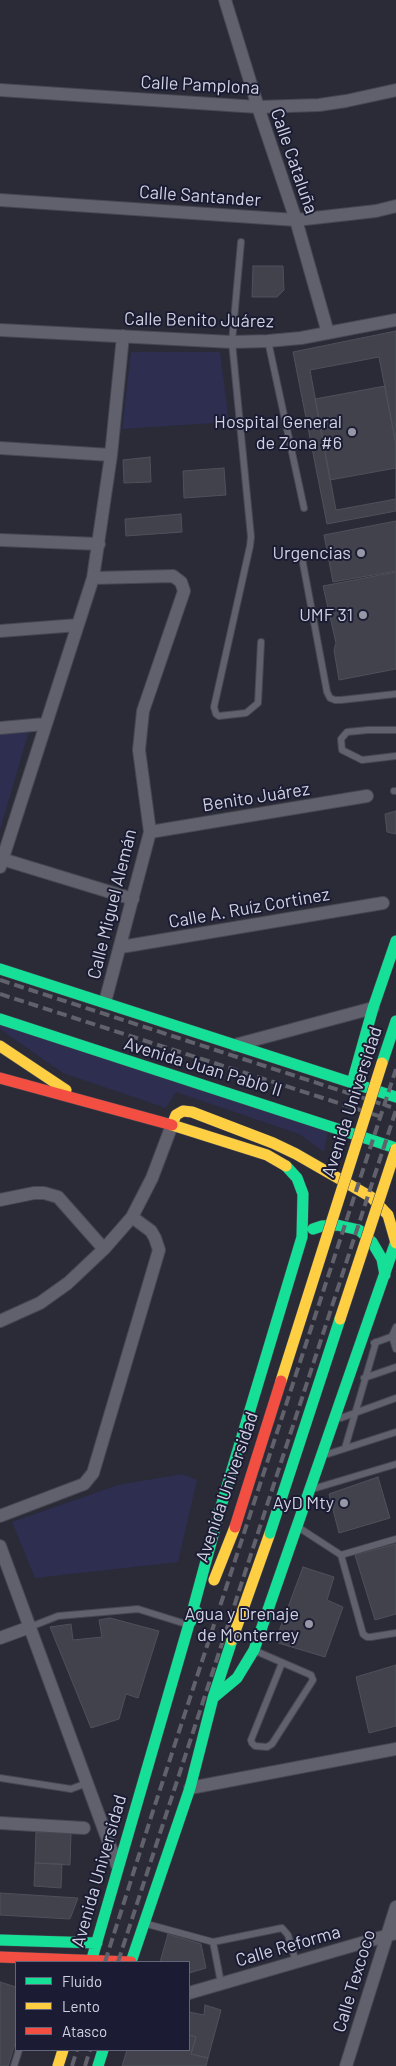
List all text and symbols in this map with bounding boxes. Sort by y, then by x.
street label: Calle Pamplona [140,71,260,99]
street label: Calle Cataluña [266,106,322,216]
street label: Calle Santander [138,181,262,211]
street label: Calle Benito Juárez [124,308,274,332]
place label: Hospital General de Zona #6 [214,411,342,454]
marker: Hospital General de Zona #6 [346,426,358,438]
place label: Urgencias [272,542,351,564]
marker: Urgencias [355,547,367,559]
place label: UMF 31 [299,604,353,626]
marker: UMF 31 [357,609,369,621]
street label: Benito Juárez [201,778,311,816]
street label: Calle Miguel Alemán [83,827,141,981]
street label: Calle A. Ruíz Cortinez [167,883,331,933]
street label: Avenida Universidad [317,1024,387,1180]
street label: Avenida Juan Pablo II [121,1033,285,1101]
street label: Avenida Universidad [191,1409,263,1565]
place label: AyD Mty [273,1492,334,1514]
marker: AyD Mty [338,1497,350,1509]
place label: Agua y Drenaje de Monterrey [184,1603,299,1646]
marker: Agua y Drenaje de Monterrey [303,1618,315,1630]
street label: Avenida Universidad [67,1792,131,1950]
street label: Calle Reforma [233,1921,343,1971]
street label: Calle Texcoco [328,1927,380,2035]
legend [15,1961,190,2051]
text: Fluido [62,1972,102,1990]
text: Lento [62,1997,100,2015]
text: Atasco [62,2022,107,2040]

